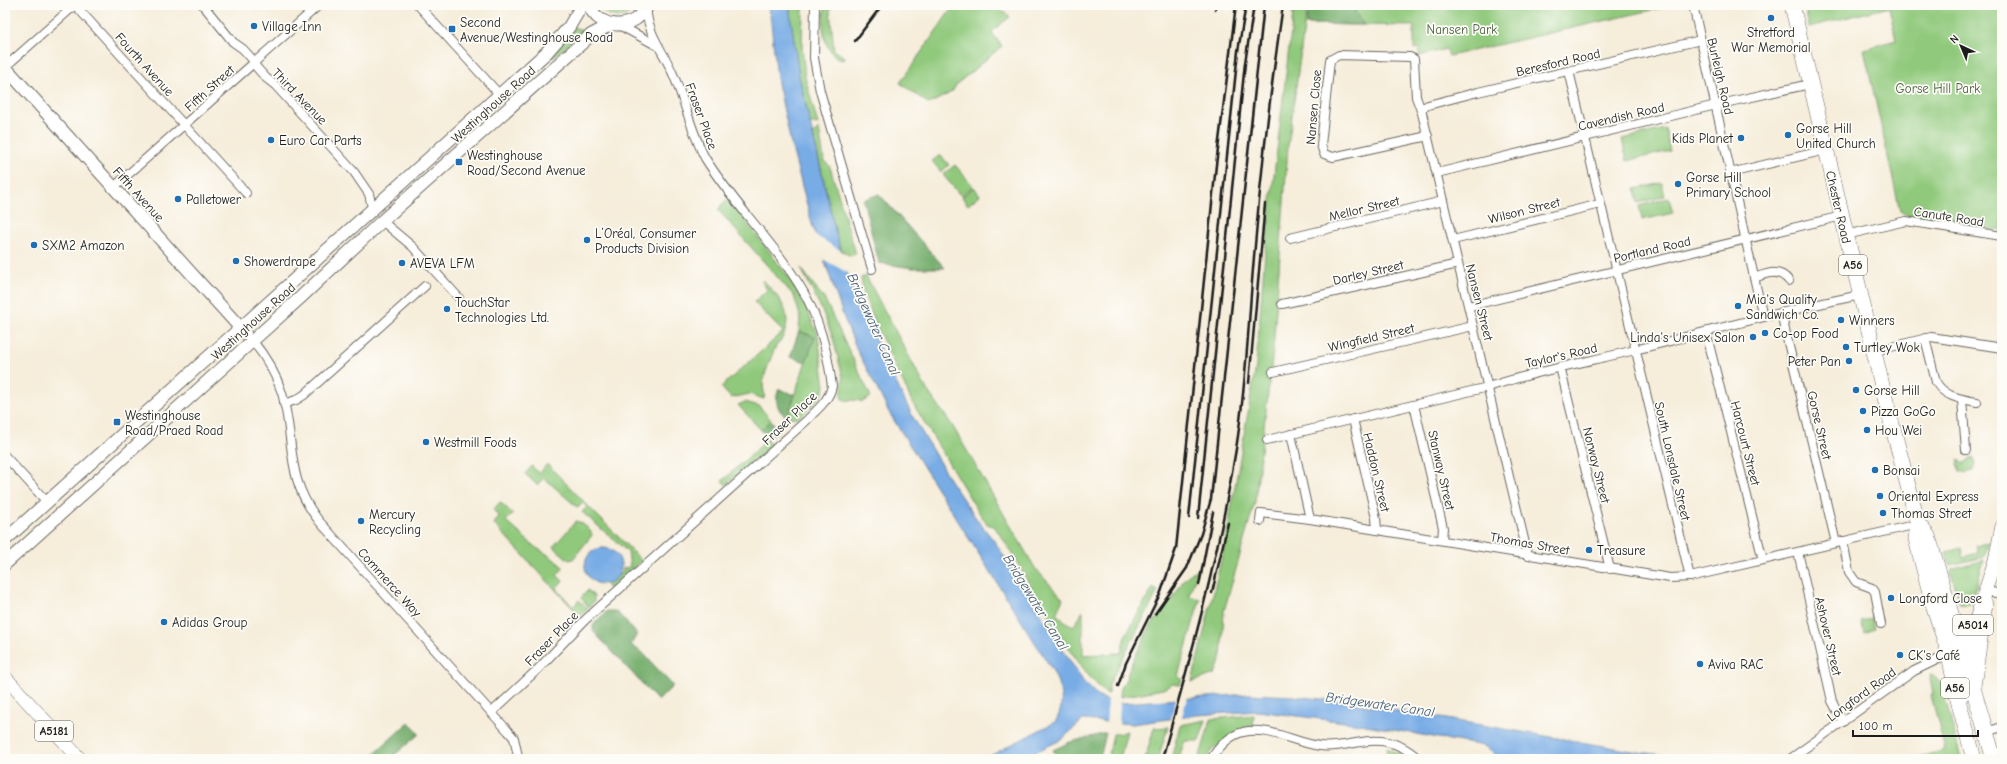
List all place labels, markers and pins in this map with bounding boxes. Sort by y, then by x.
marker: Stretford War Memorial [1766,13,1776,23]
place label: Second Avenue/Westinghouse Road [460,15,613,45]
place label: Village Inn [262,19,322,34]
marker: Village Inn [249,21,259,31]
marker: Second Avenue/Westinghouse Road [447,24,457,34]
place label: Stretford War Memorial [1731,25,1811,55]
place label: Gorse Hill United Church [1796,121,1876,151]
marker: Gorse Hill United Church [1783,130,1793,140]
place label: Kids Planet [1672,131,1734,146]
place label: Euro Car Parts [279,133,362,148]
marker: Kids Planet [1736,133,1746,143]
marker: Euro Car Parts [266,135,276,145]
place label: Westinghouse Road/Second Avenue [467,148,586,178]
marker: Westinghouse Road/Second Avenue [454,157,464,167]
place label: Gorse Hill Primary School [1686,170,1771,200]
marker: Gorse Hill Primary School [1673,179,1683,189]
place label: Palletower [186,192,242,207]
marker: Palletower [173,194,183,204]
place label: L’Oréal, Consumer Products Division [595,226,697,256]
marker: L’Oréal, Consumer Products Division [582,235,592,245]
place label: SXM2 Amazon [42,238,125,253]
marker: SXM2 Amazon [29,240,39,250]
place label: Showerdrape [244,254,316,269]
marker: Showerdrape [231,256,241,266]
place label: AVEVA LFM [410,256,475,271]
marker: AVEVA LFM [397,258,407,268]
place label: Mia's Quality Sandwich Co. [1746,292,1819,322]
place label: TouchStar Technologies Ltd. [455,295,549,325]
marker: Mia's Quality Sandwich Co. [1733,301,1743,311]
marker: TouchStar Technologies Ltd. [442,304,452,314]
place label: Winners [1849,313,1895,328]
marker: Winners [1836,315,1846,325]
place label: Co-op Food [1773,326,1839,341]
marker: Co-op Food [1760,328,1770,338]
place label: Linda's Unisex Salon [1630,330,1745,345]
marker: Linda's Unisex Salon [1748,332,1758,342]
place label: Turtley Wok [1854,340,1920,355]
marker: Turtley Wok [1841,342,1851,352]
place label: Peter Pan [1788,354,1841,369]
marker: Peter Pan [1844,356,1854,366]
place label: Gorse Hill [1864,383,1920,398]
marker: Gorse Hill [1851,385,1861,395]
place label: Pizza GoGo [1871,404,1936,419]
marker: Pizza GoGo [1858,406,1868,416]
place label: Westinghouse Road/Praed Road [125,408,223,438]
marker: Westinghouse Road/Praed Road [112,417,122,427]
place label: Hou Wei [1875,423,1922,438]
marker: Hou Wei [1862,425,1872,435]
place label: Westmill Foods [434,435,517,450]
marker: Westmill Foods [421,437,431,447]
place label: Bonsai [1883,463,1920,478]
marker: Bonsai [1870,465,1880,475]
place label: Oriental Express [1888,489,1979,504]
marker: Oriental Express [1875,491,1885,501]
place label: Thomas Street [1891,506,1973,521]
place label: Mercury Recycling [369,507,421,537]
marker: Thomas Street [1878,508,1888,518]
marker: Mercury Recycling [356,516,366,526]
place label: Treasure [1597,543,1646,558]
marker: Treasure [1584,545,1594,555]
place label: Longford Close [1899,591,1982,606]
marker: Longford Close [1886,593,1896,603]
place label: Adidas Group [172,615,248,630]
marker: Adidas Group [159,617,169,627]
place label: CK's Café [1908,648,1960,663]
marker: CK's Café [1895,650,1905,660]
place label: Aviva RAC [1708,657,1763,672]
marker: Aviva RAC [1695,659,1705,669]

